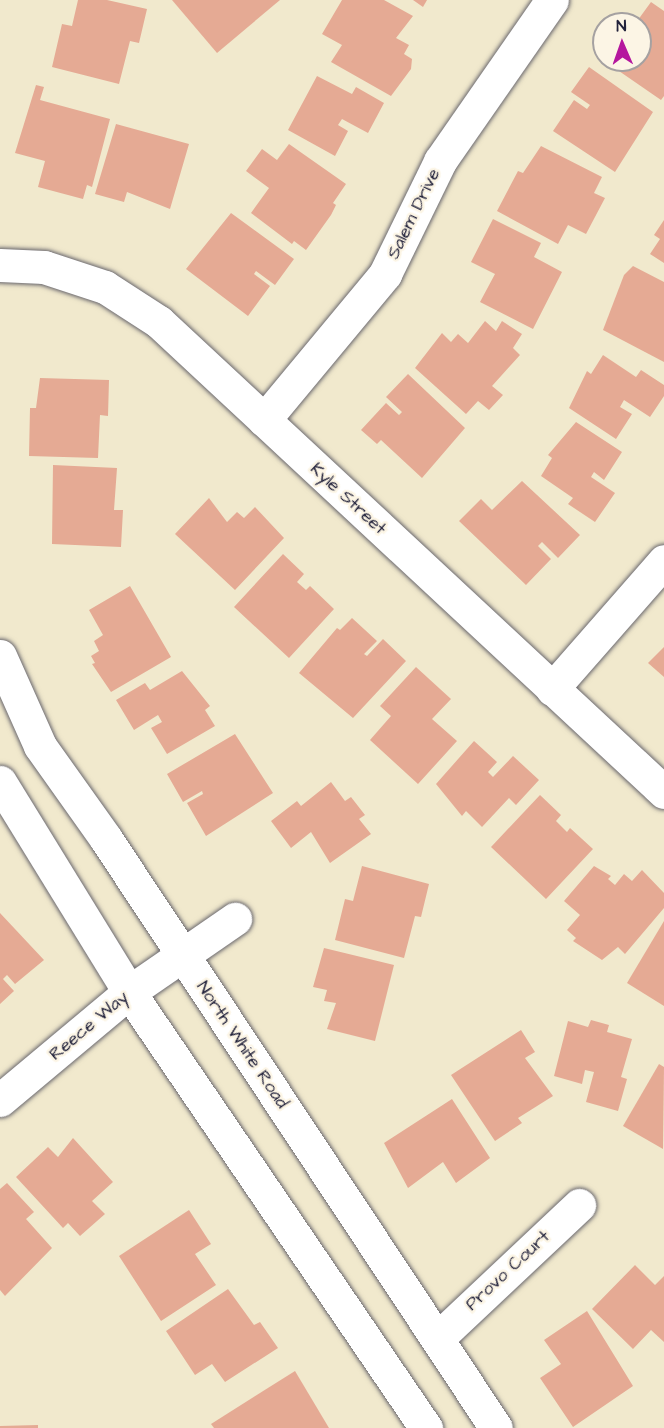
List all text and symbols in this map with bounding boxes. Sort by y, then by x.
north arrow [592,12,652,72]
text: N [616,15,627,37]
street label: Salem Drive [383,165,445,263]
street label: Kyle Street [305,458,391,540]
street label: North White Road [191,977,293,1113]
street label: Reece Way [45,987,133,1065]
street label: Provo Court [461,1226,555,1316]

